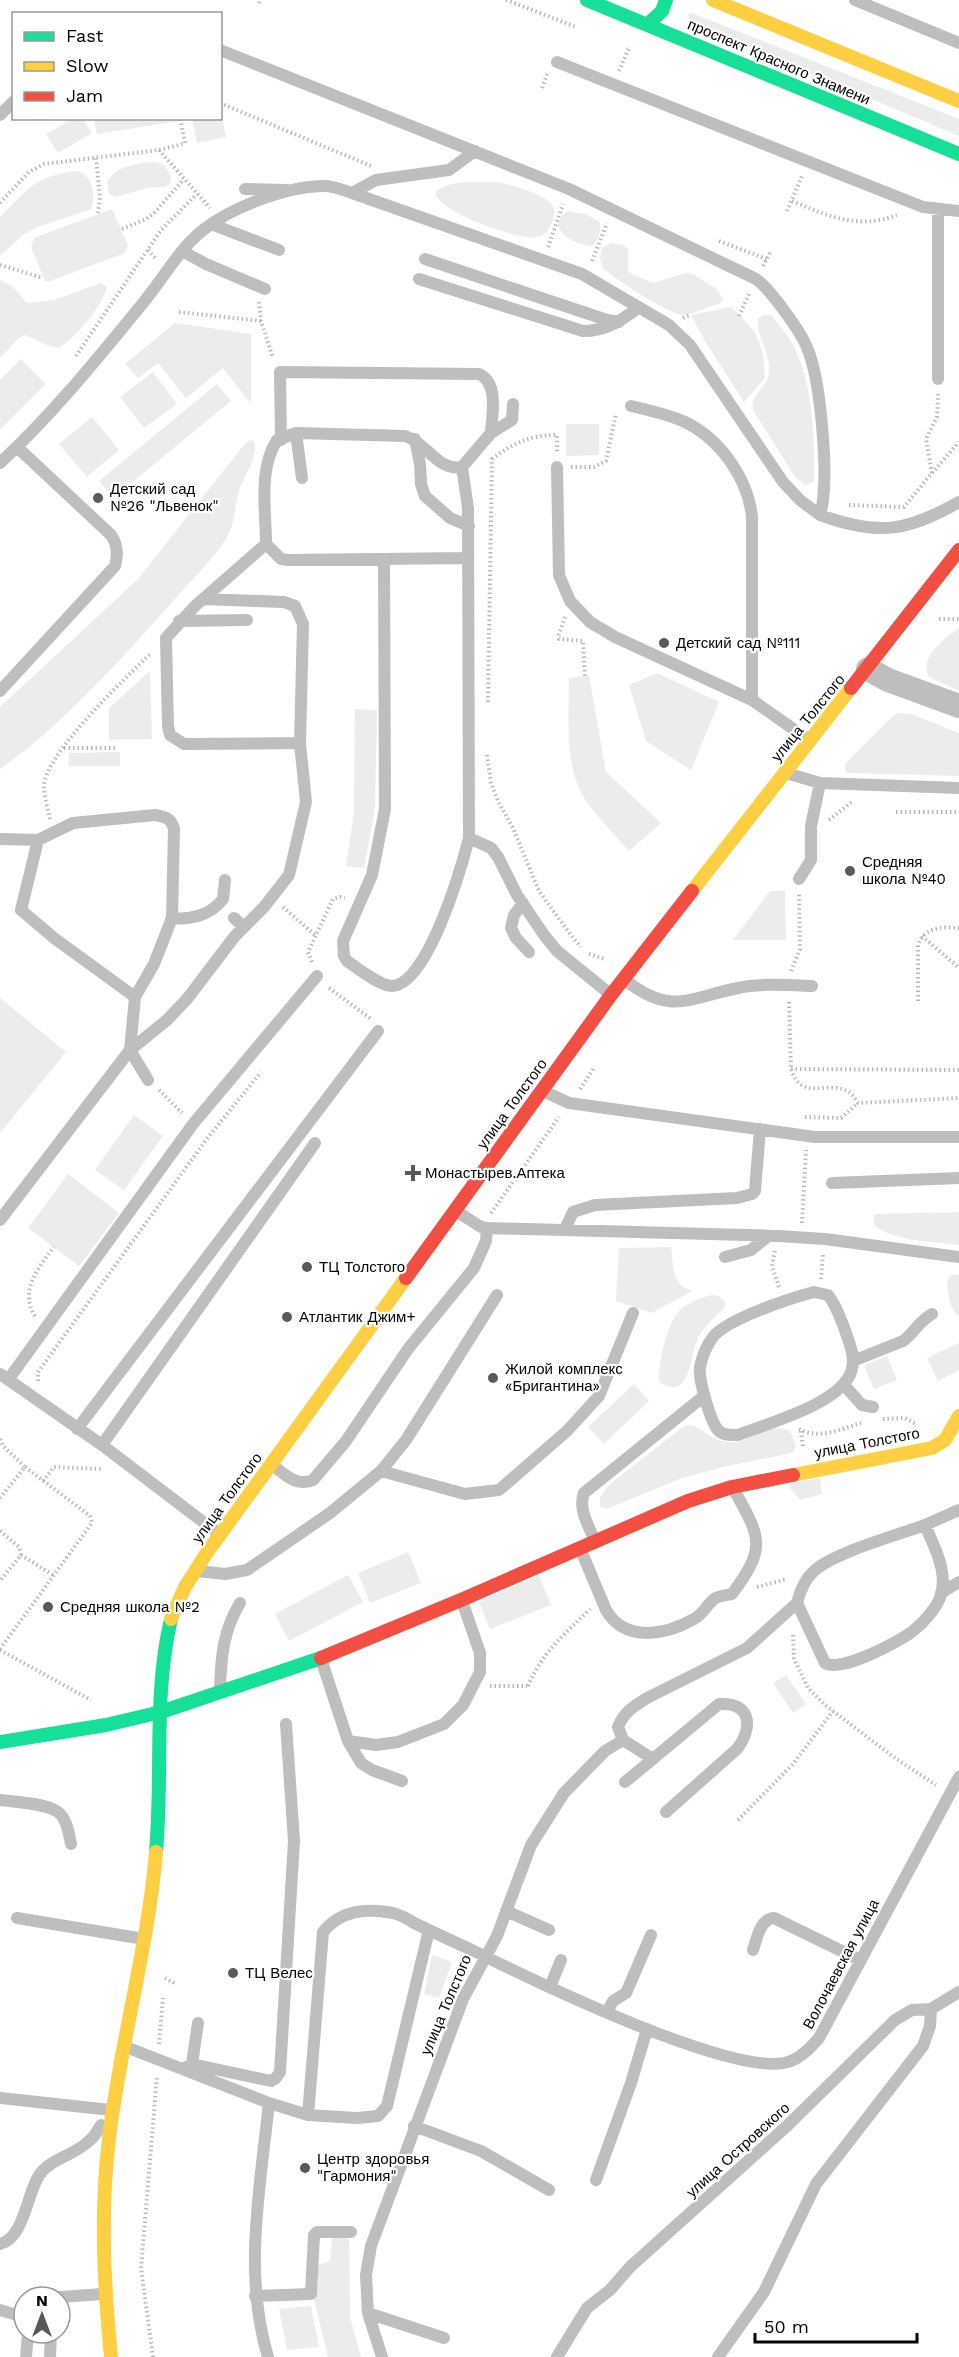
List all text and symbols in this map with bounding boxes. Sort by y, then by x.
legend [12,12,222,120]
street label: проспект Красного Знамени [685,15,873,109]
text: Fast [66,25,104,46]
text: Slow [66,55,109,76]
text: Jam [66,85,103,106]
place label: Детский сад №26 "Львенок" [110,480,218,515]
marker: Детский сад №26 "Львенок" [91,491,105,505]
place label: Детский сад №111 [676,634,800,652]
marker: Детский сад №111 [657,636,671,650]
street label: улица Толстого [767,671,849,765]
place label: Средняя школа №40 [862,853,946,888]
marker: Средняя школа №40 [843,864,857,878]
street label: улица Толстого [473,1055,551,1153]
place label: Монастырев.Аптека [425,1164,565,1182]
marker: Монастырев.Аптека [406,1166,420,1180]
place label: ТЦ Толстого [319,1258,405,1276]
marker: ТЦ Толстого [300,1260,314,1274]
place label: Атлантик Джим+ [299,1308,415,1326]
marker: Атлантик Джим+ [280,1310,294,1324]
place label: Жилой комплекс «Бригантина» [505,1360,623,1395]
marker: Жилой комплекс «Бригантина» [486,1371,500,1385]
street label: улица Толстого [813,1424,921,1462]
street label: улица Толстого [188,1449,266,1547]
place label: Средняя школа №2 [60,1598,200,1616]
marker: Средняя школа №2 [41,1600,55,1614]
street label: Волочаевская улица [799,1895,883,2032]
street label: улица Толстого [417,1952,475,2058]
place label: ТЦ Велес [245,1964,313,1982]
marker: ТЦ Велес [226,1966,240,1980]
street label: улица Островского [683,2099,793,2201]
place label: Центр здоровья "Гармония" [317,2150,429,2185]
marker: Центр здоровья "Гармония" [298,2161,312,2175]
north arrow [12,2285,72,2345]
text: N [36,2291,48,2310]
scale bar [755,2306,917,2344]
text: 50 m [764,2316,809,2337]

